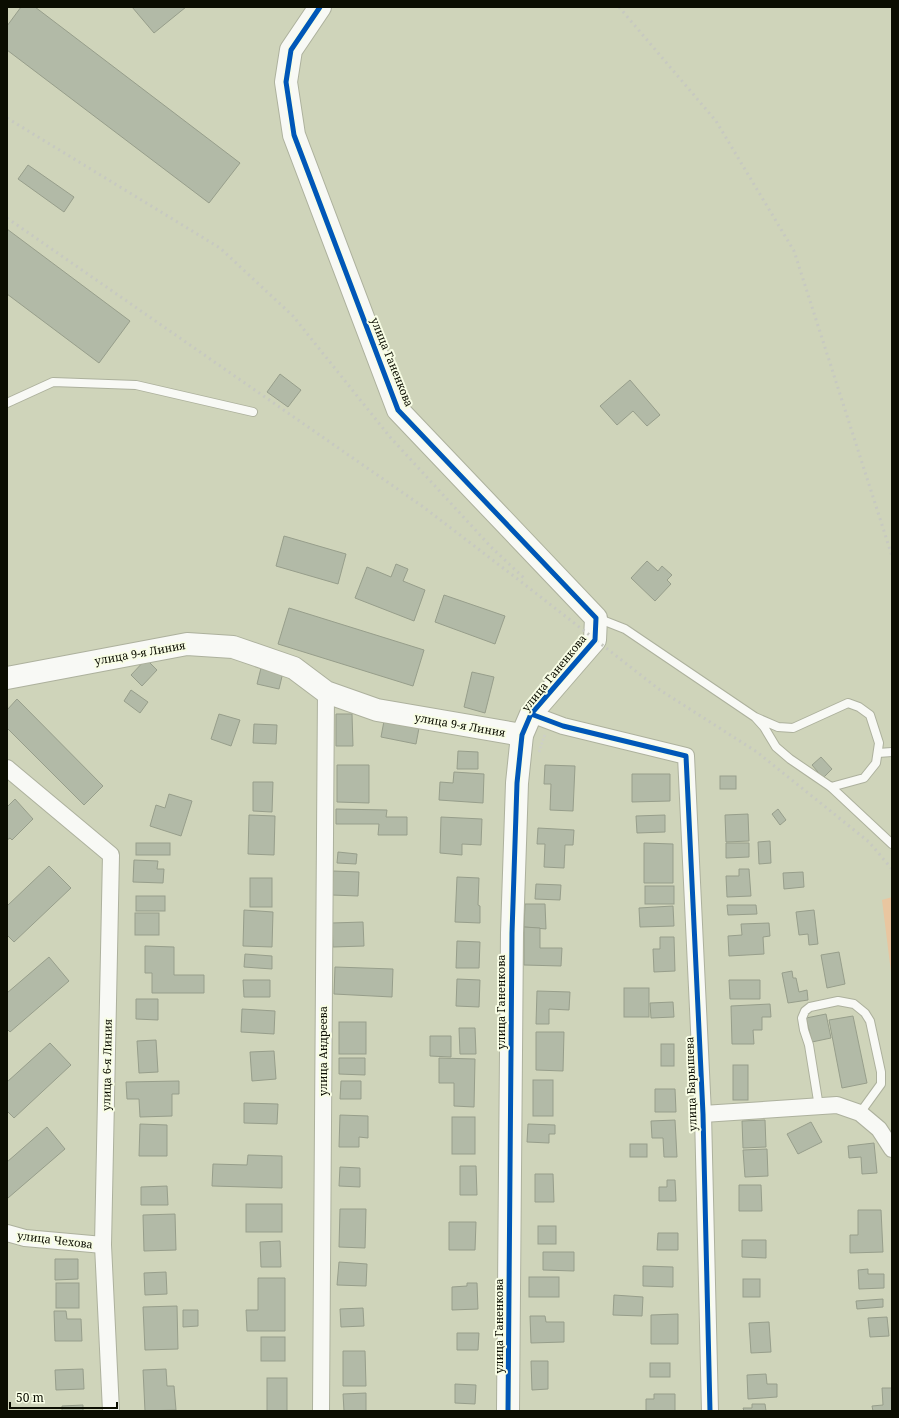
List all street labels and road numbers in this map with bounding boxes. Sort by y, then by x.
street label: улица Ганенкова [368,315,417,409]
street label: улица Ганенкова [518,631,589,714]
street label: улица 9-я Линия [93,637,187,668]
street label: улица 9-я Линия [413,709,507,740]
street label: улица Ганенкова [493,954,508,1050]
street label: улица Андреева [315,1006,330,1096]
street label: улица 6-я Линия [98,1019,115,1111]
street label: улица Барышева [681,1036,700,1132]
street label: улица Чехова [16,1227,94,1252]
street label: улица Ганенкова [491,1278,506,1374]

